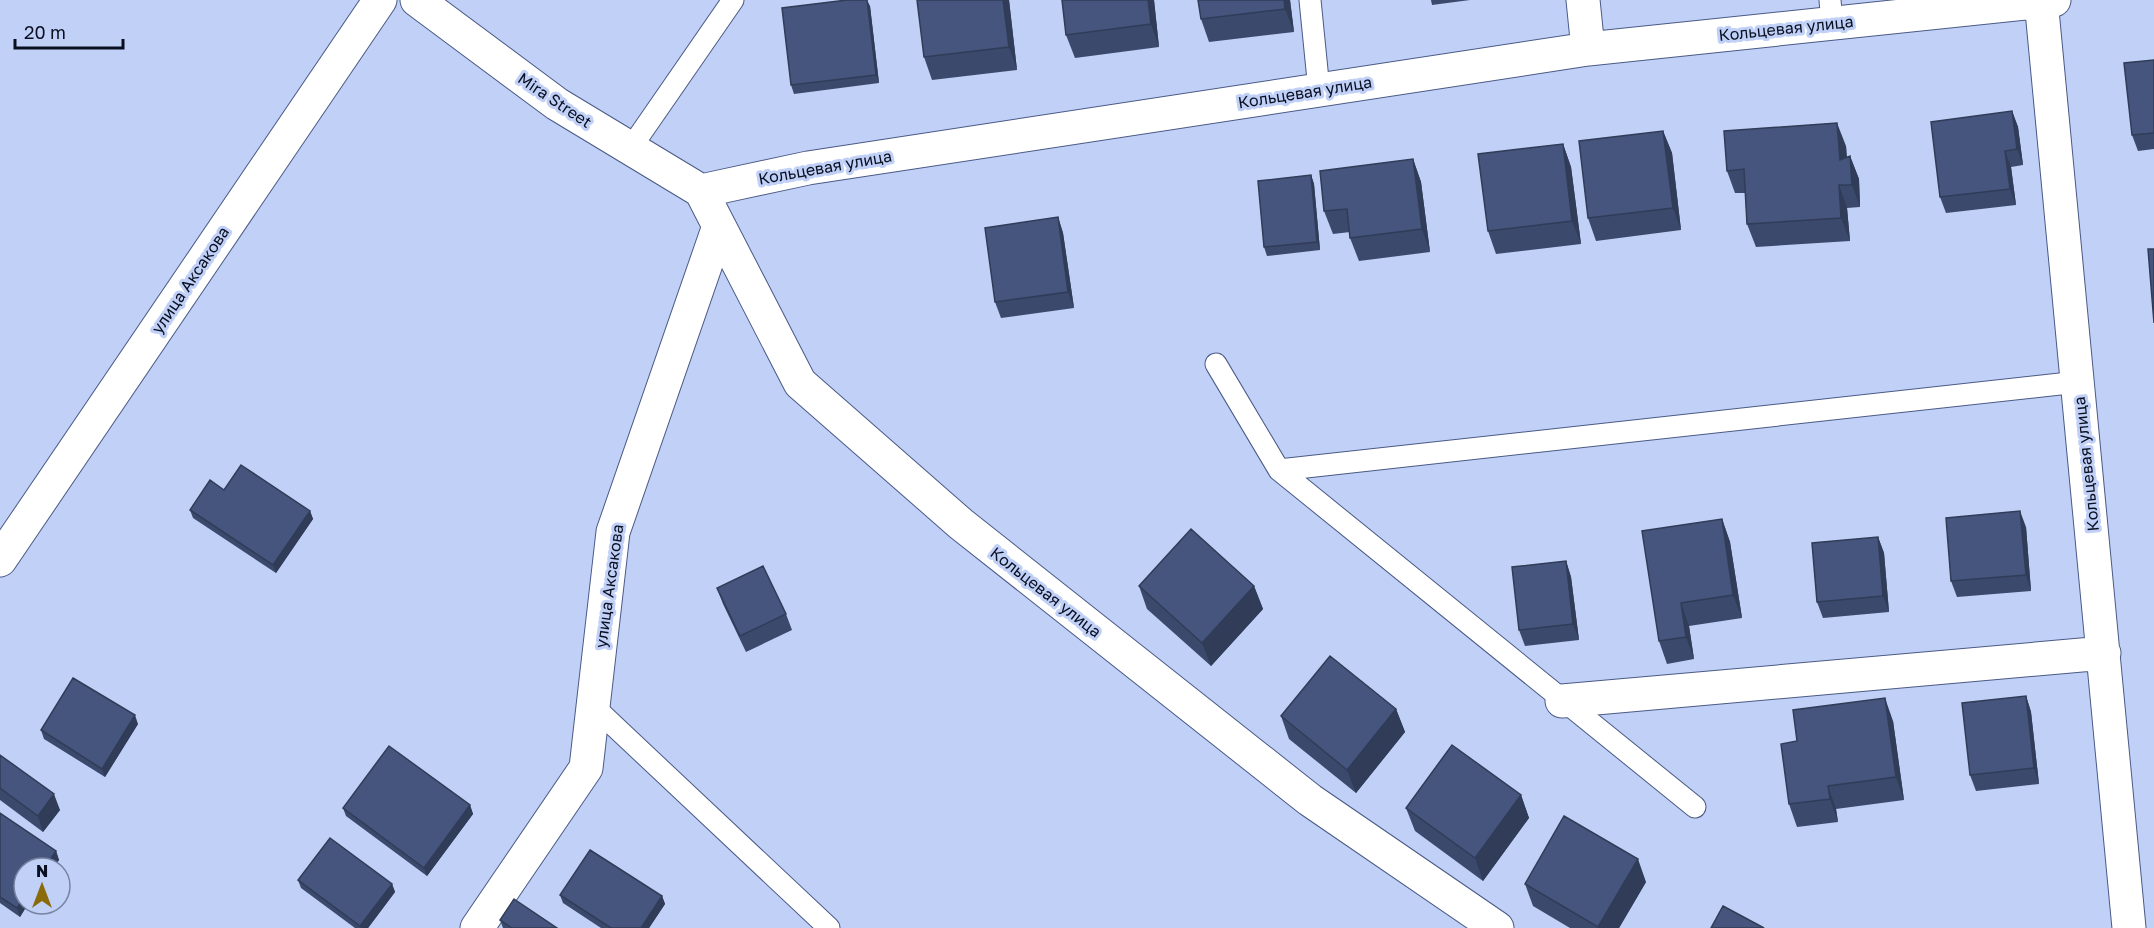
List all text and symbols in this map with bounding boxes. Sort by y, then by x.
street label: Кольцевая улица [1718,11,1854,45]
scale bar [15,12,123,50]
text: 20 m [24,21,66,43]
street label: Mira Street [514,68,596,132]
street label: Кольцевая улица [1237,72,1373,112]
street label: Кольцевая улица [757,145,893,189]
street label: улица Аксакова [147,223,233,337]
street label: Кольцевая улица [2069,396,2103,532]
street label: улица Аксакова [590,523,628,649]
street label: Кольцевая улица [987,542,1105,642]
north arrow [12,856,72,916]
text: N [36,861,48,881]

